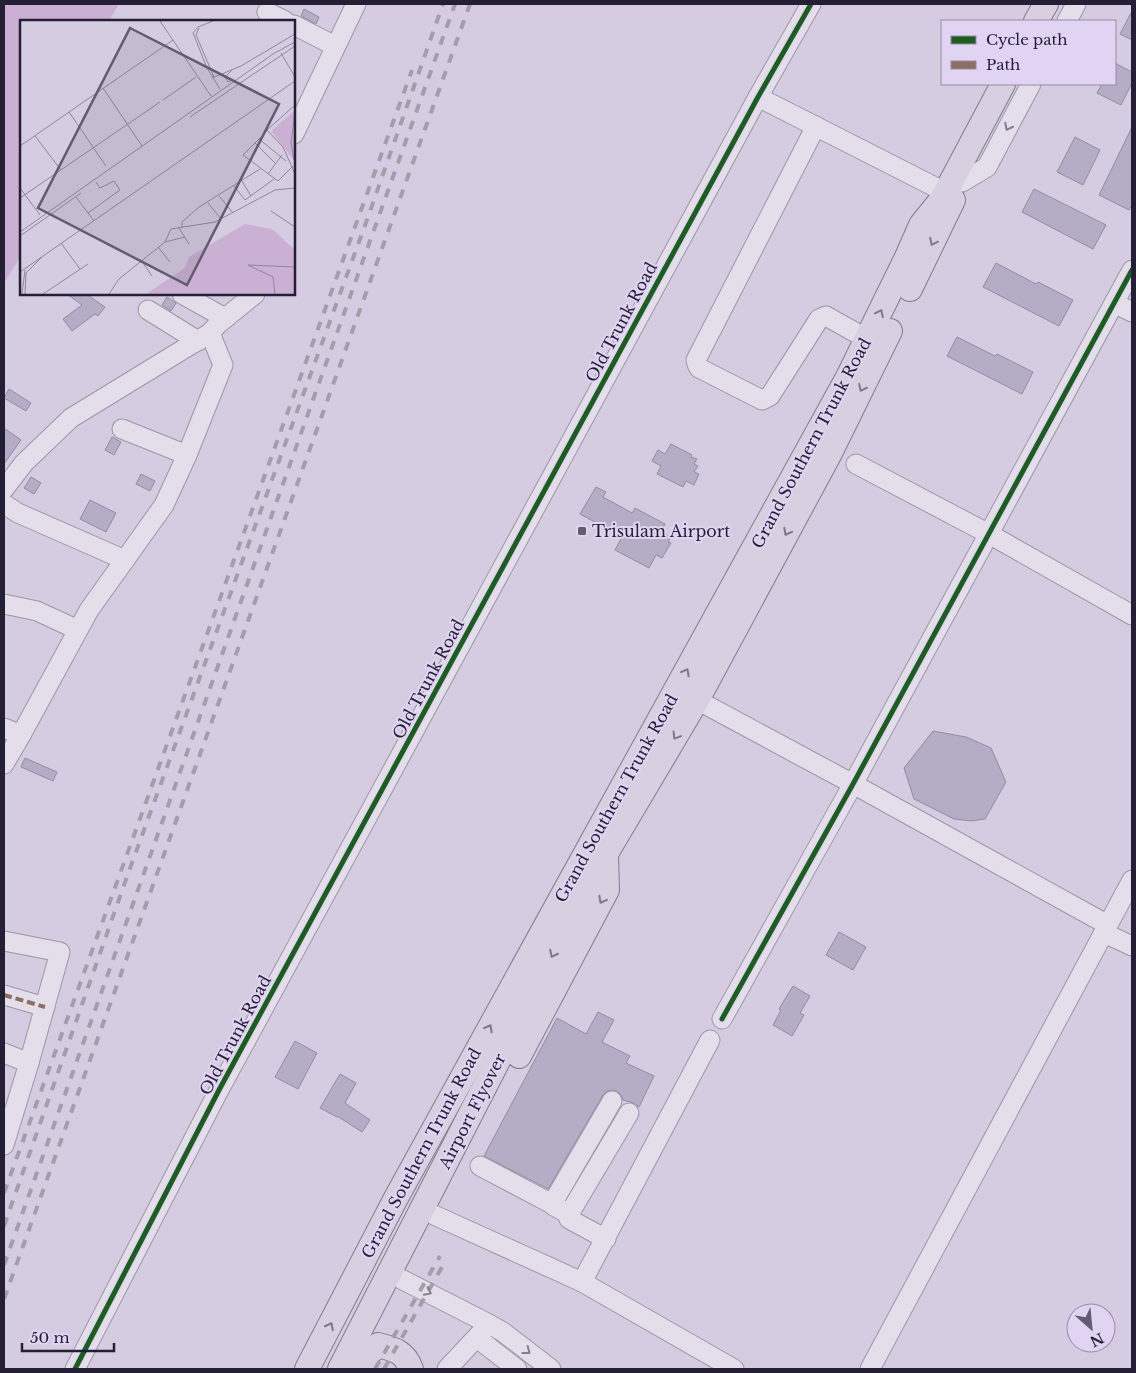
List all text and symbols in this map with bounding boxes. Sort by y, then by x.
inset map [20,20,295,295]
legend [941,20,1116,85]
text: Cycle path [986,30,1068,49]
text: Path [986,55,1020,74]
one-way arrow [1004,121,1014,130]
one-way arrow [929,237,939,246]
street label: Old Trunk Road [581,258,661,385]
one-way arrow [874,309,884,318]
street label: Grand Southern Trunk Road [747,334,875,552]
one-way arrow [858,383,868,392]
place label: Trisulam Airport [592,521,730,541]
marker: Trisulam Airport [576,525,588,537]
one-way arrow [784,527,794,536]
street label: Old Trunk Road [388,615,468,742]
one-way arrow [680,668,690,677]
street label: Grand Southern Trunk Road [550,690,682,906]
one-way arrow [672,730,682,739]
one-way arrow [598,894,608,903]
one-way arrow [549,948,559,957]
street label: Old Trunk Road [195,971,275,1098]
one-way arrow [483,1025,493,1034]
street label: Grand Southern Trunk Road [357,1044,485,1262]
street label: Airport Flyover [434,1050,510,1173]
one-way arrow [423,1286,432,1296]
north arrow [1066,1303,1116,1353]
scale bar [22,1320,115,1352]
one-way arrow [324,1322,334,1331]
text: 50 m [30,1328,70,1347]
text: N [1087,1329,1107,1351]
one-way arrow [521,1345,530,1353]

